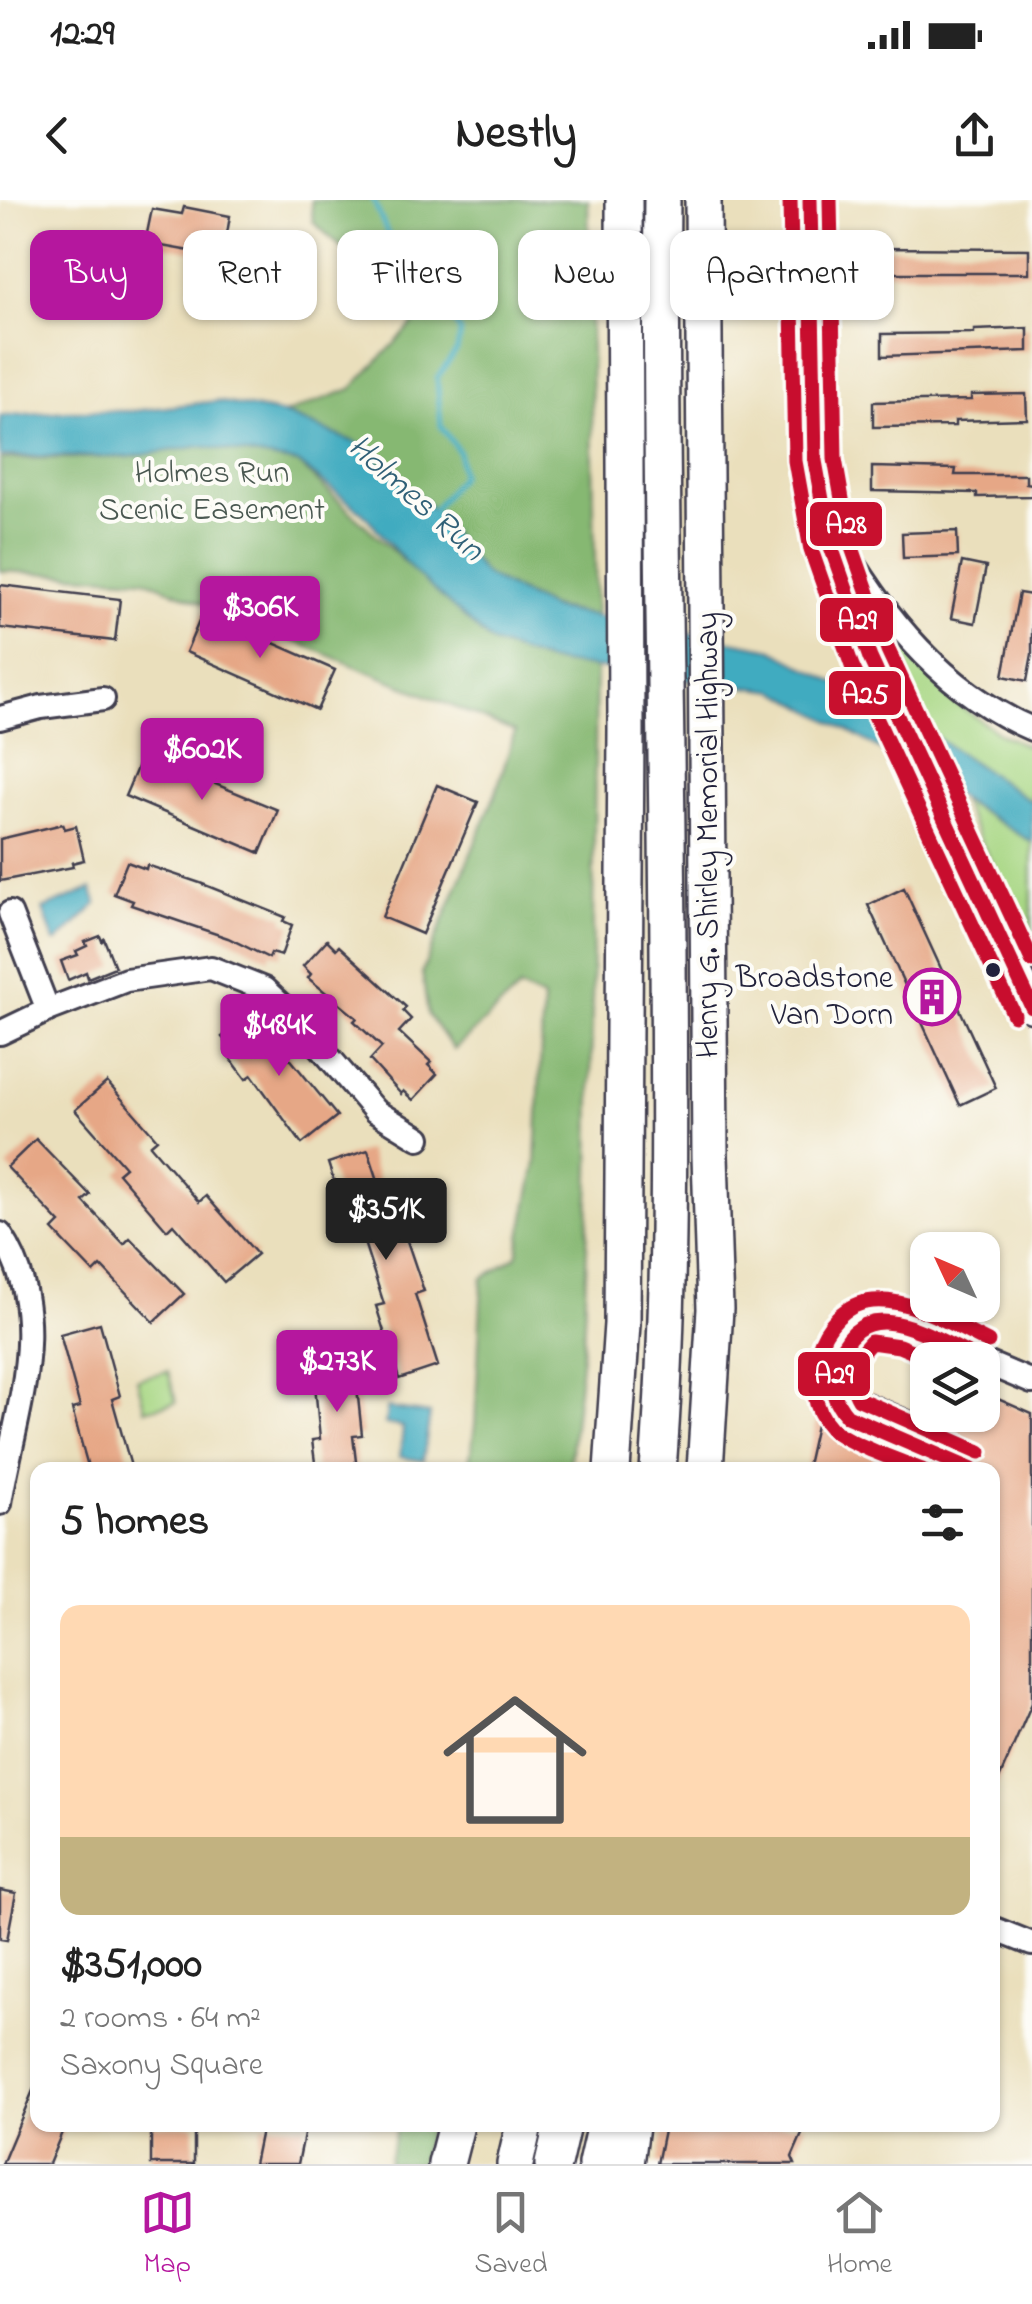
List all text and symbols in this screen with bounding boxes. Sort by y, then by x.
text: 12:29 [50,7,115,63]
text: Nestly [455,102,577,168]
icon: back [30,108,85,163]
icon: share [947,108,1002,163]
chip: Buy [30,230,163,320]
chip: Rent [183,230,317,320]
chip: Filters [337,230,498,320]
chip: New [518,230,650,320]
chip: Apartment [670,230,894,320]
water label: Holmes Run [335,423,496,576]
park label: Holmes Run Scenic Easement [99,451,325,535]
line badge: A28 [808,500,884,548]
text: A28 [825,506,867,547]
pin: $306K [190,576,330,661]
text: $306K [222,585,298,632]
line badge: A29 [818,596,895,644]
text: A29 [837,602,877,643]
street label: Henry G. Shirley Memorial Highway [686,612,733,1058]
line badge: A25 [827,669,903,717]
text: A25 [841,676,889,717]
pin: $602K [132,718,272,803]
text: $602K [163,727,241,774]
place label: Broadstone Van Dorn [735,956,894,1040]
unlabelled marker [983,960,1003,980]
building icon: Broadstone Van Dorn [902,967,962,1027]
pin: $484K [209,994,349,1079]
text: $484K [242,1003,316,1050]
pin: $351K [316,1178,456,1263]
text: $351K [348,1187,424,1234]
north arrow [910,1232,1000,1322]
map controls [910,1232,1000,1432]
pin: $273K [267,1330,407,1415]
text: $273K [298,1339,376,1386]
button: layers [910,1342,1000,1432]
line badge: A29 [796,1350,872,1398]
text: A29 [814,1356,854,1397]
text: 5 homes [60,1492,209,1553]
icon: filters [915,1495,970,1550]
icon: home [425,1670,605,1850]
text: $351,000 [60,1935,202,1996]
text: 2 rooms · 64 m² [60,1996,261,2043]
text: Saxony Square [60,2043,263,2090]
tab: Map [140,2185,195,2286]
tab: Saved [474,2185,547,2286]
tab: Home [827,2185,892,2286]

